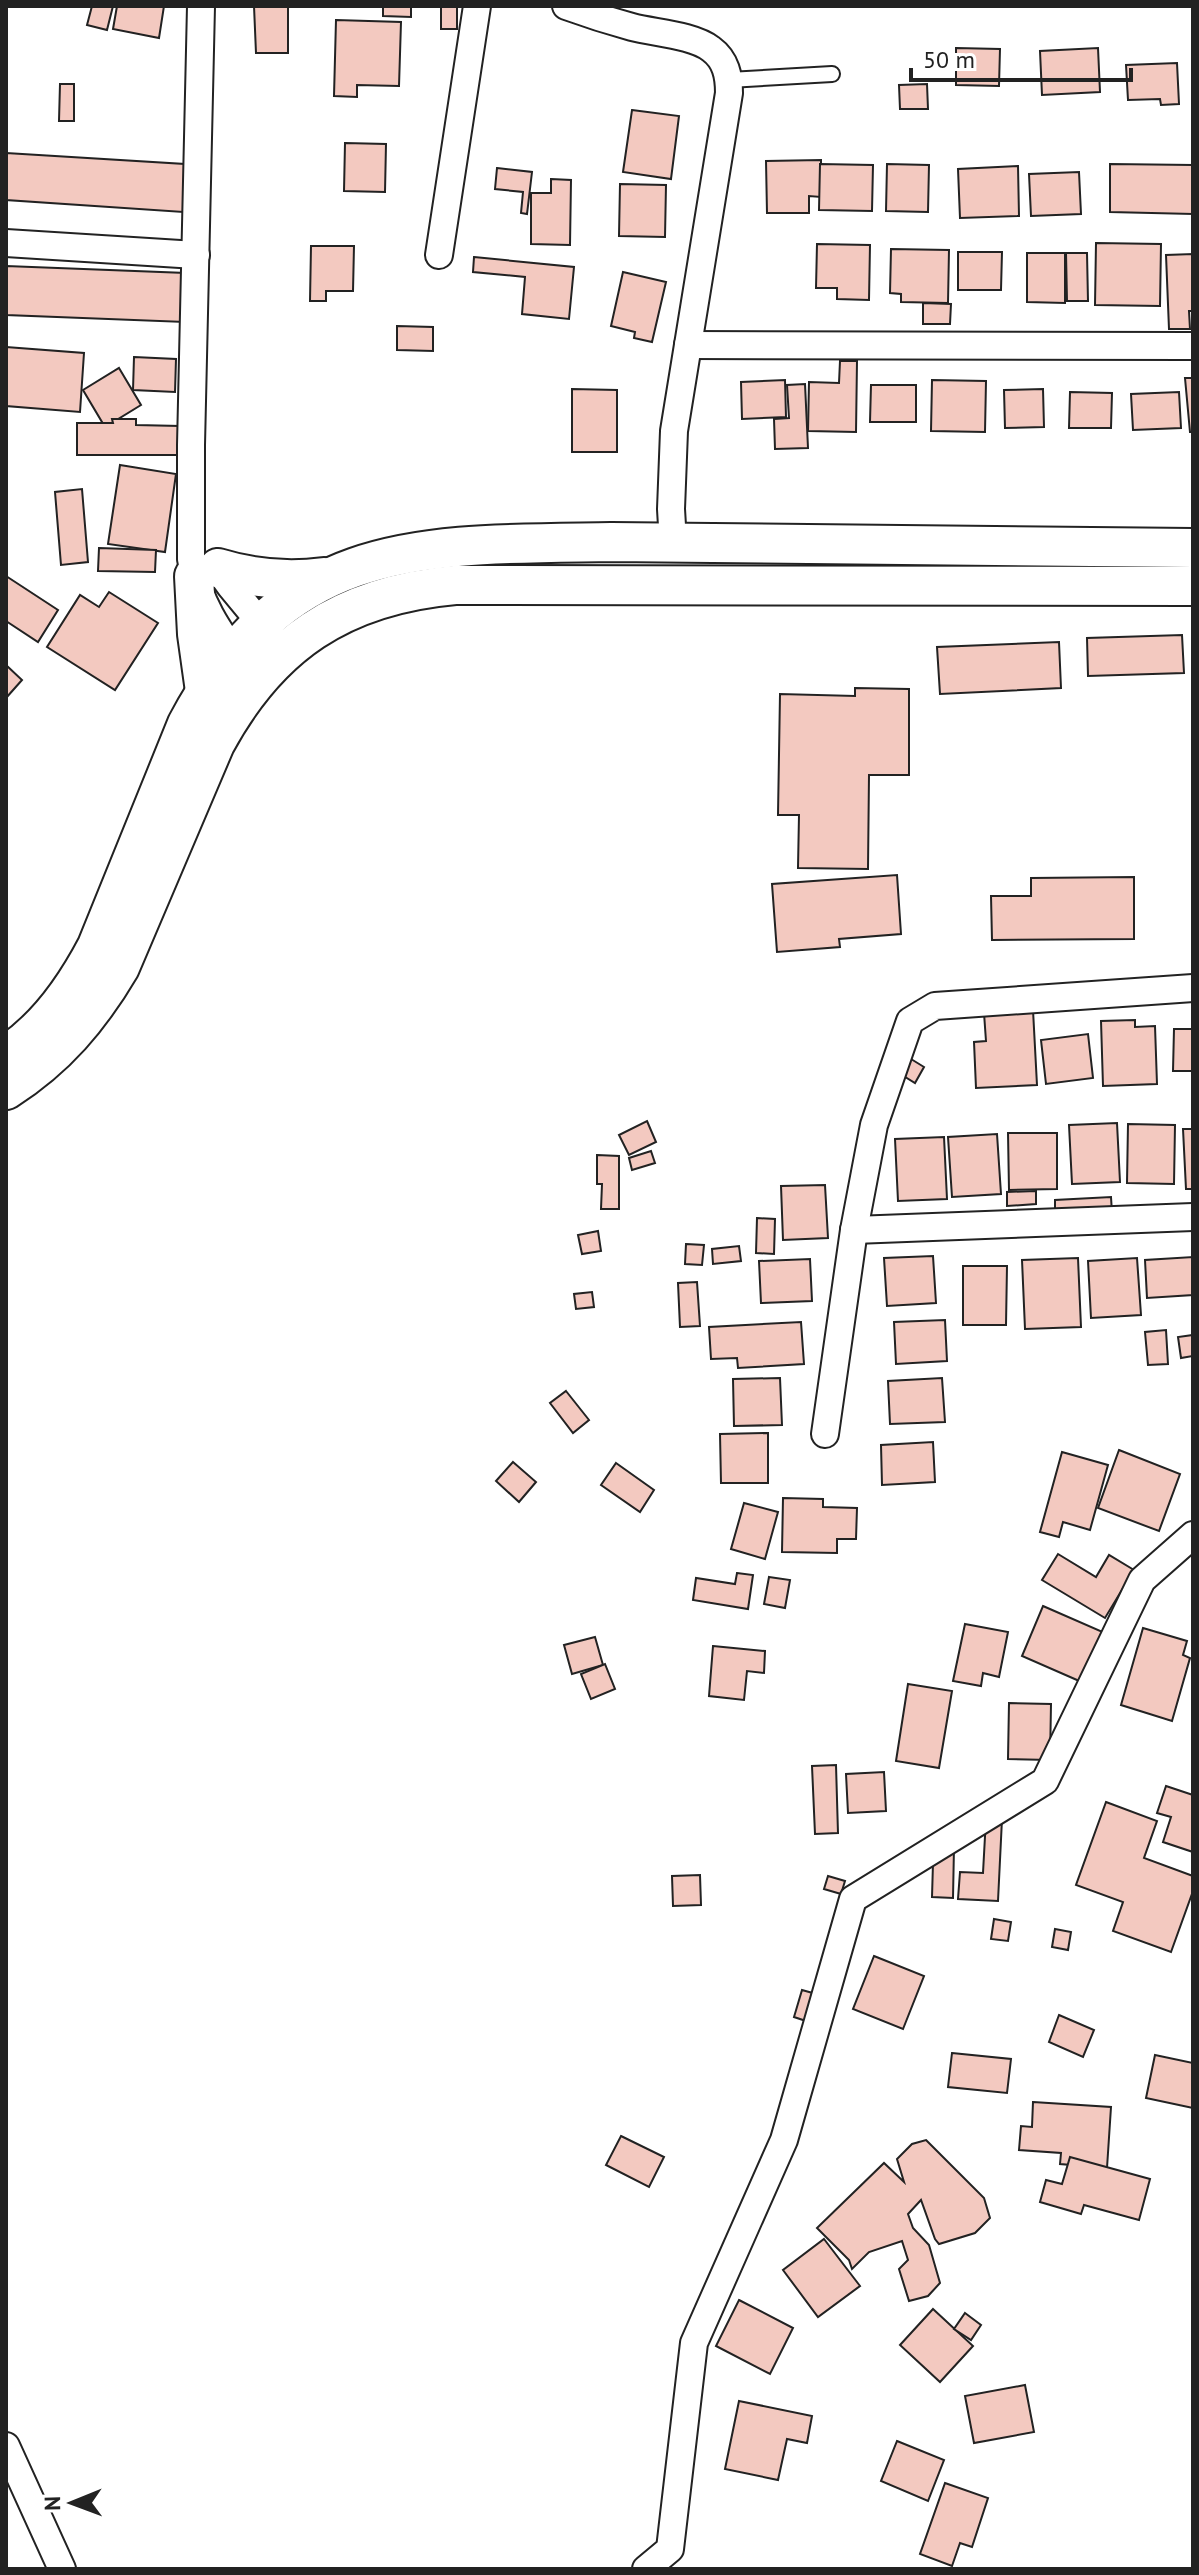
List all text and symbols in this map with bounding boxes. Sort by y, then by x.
scale bar [911,32,1131,82]
text: 50 m [923,44,975,75]
north arrow [32,2463,112,2543]
text: N [38,2496,66,2511]

